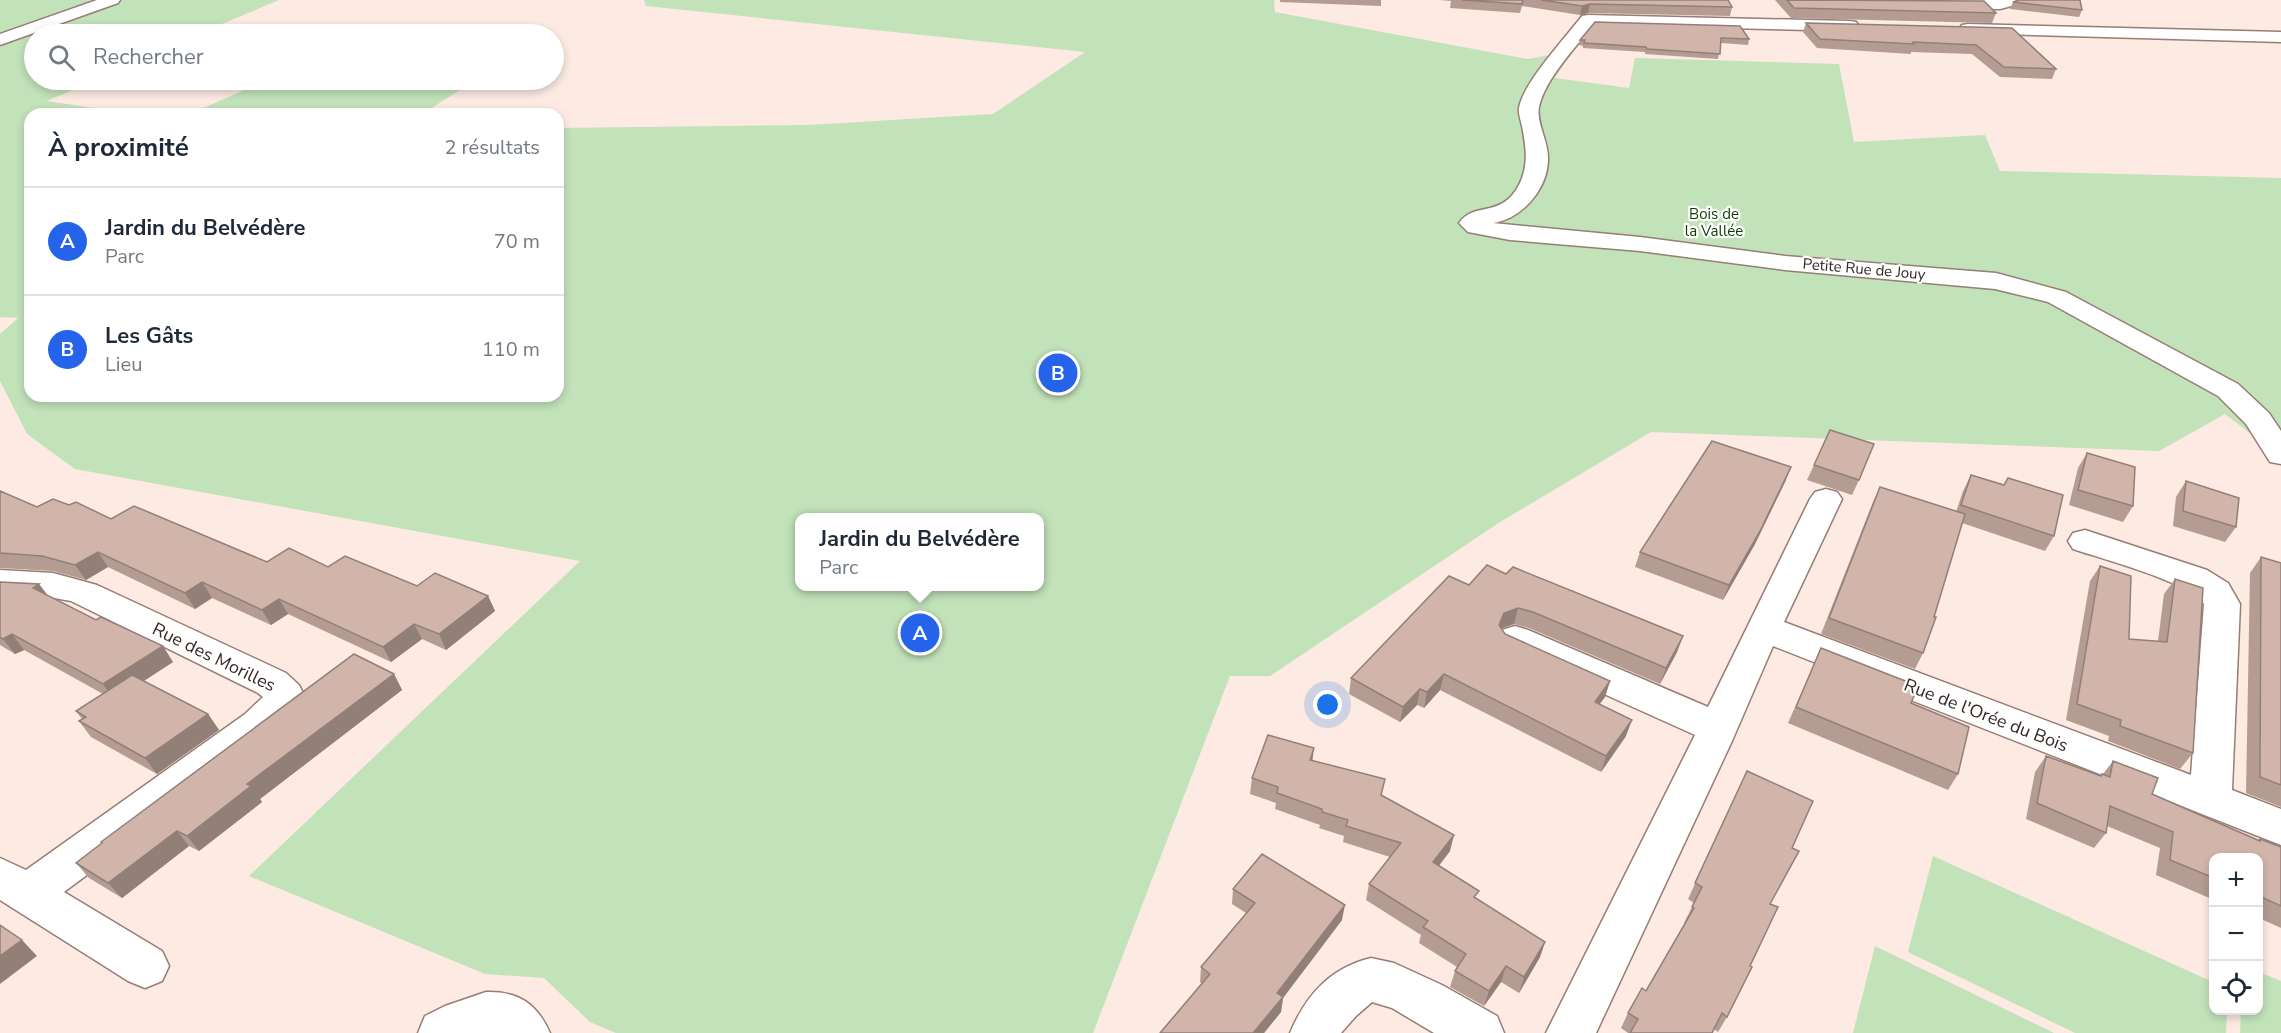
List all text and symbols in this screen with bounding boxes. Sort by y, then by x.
search box [24,24,564,90]
icon: search [45,41,78,74]
text: Rechercher [93,42,204,72]
text: À proximité [48,130,189,165]
text: 2 résultats [444,134,540,161]
park label: Bois de la Vallée [1685,204,1743,241]
text: Jardin du Belvédère [105,213,305,243]
text: A [60,228,75,255]
text: 70 m [494,228,540,255]
text: Parc [105,243,144,270]
street label: Petite Rue de Jouy [1802,254,1926,284]
text: Les Gâts [105,321,193,351]
text: B [61,336,74,363]
text: 110 m [482,336,540,363]
pin: B [1038,350,1078,395]
text: Lieu [105,351,142,378]
popup [795,513,1044,591]
text: Jardin du Belvédère [819,524,1020,554]
text: Parc [819,554,858,581]
pin: A [900,610,940,656]
street label: Rue des Morilles [148,617,280,697]
street label: Rue de l'Orée du Bois [1901,673,2071,757]
your location [1313,690,1342,719]
map controls [2209,853,2263,1015]
button: + [2209,853,2263,907]
button: − [2209,907,2263,961]
button: locate [2209,961,2263,1015]

